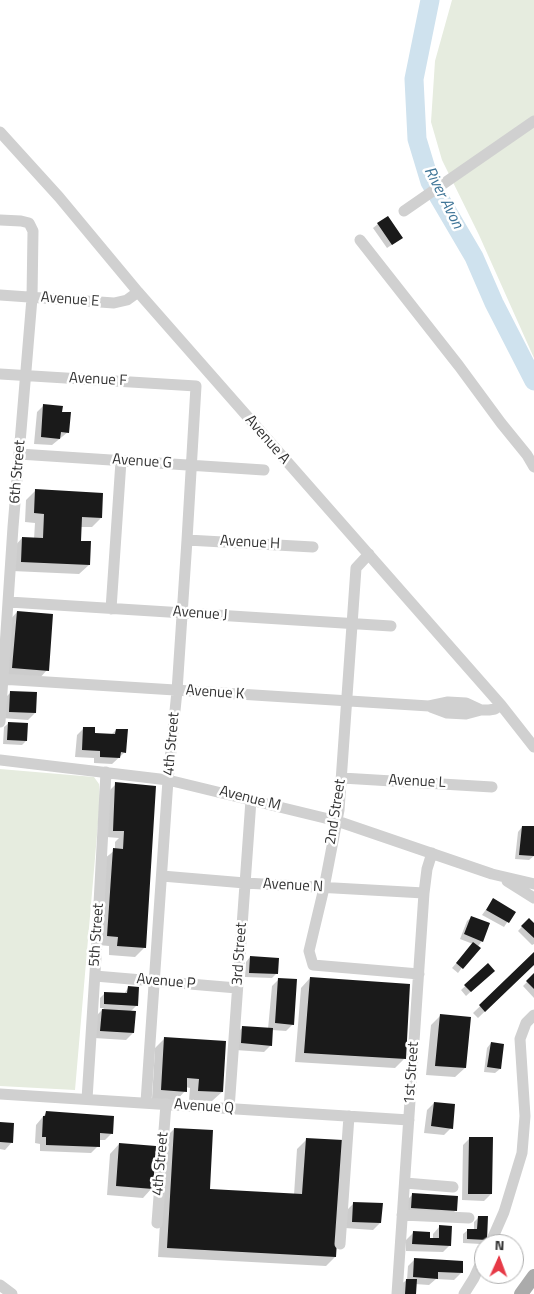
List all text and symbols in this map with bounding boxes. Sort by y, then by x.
water label: River Avon [419,164,467,232]
street label: Avenue E [40,289,100,311]
street label: Avenue F [69,369,127,391]
street label: Avenue A [241,412,293,468]
street label: 6th Street [6,439,30,505]
street label: Avenue G [112,451,172,473]
street label: Avenue H [219,532,281,554]
street label: Avenue J [172,603,228,625]
street label: Avenue K [185,682,245,704]
street label: 4th Street [160,711,184,777]
street label: Avenue L [388,772,446,792]
street label: 2nd Street [322,778,350,846]
street label: Avenue M [217,783,283,815]
street label: Avenue N [262,875,324,897]
street label: 5th Street [86,903,108,967]
street label: 3rd Street [229,922,251,986]
street label: Avenue P [136,970,196,994]
street label: 1st Street [401,1041,423,1105]
street label: Avenue Q [173,1096,235,1118]
street label: 4th Street [149,1131,173,1197]
north arrow [474,1234,524,1284]
text: N [494,1234,505,1255]

